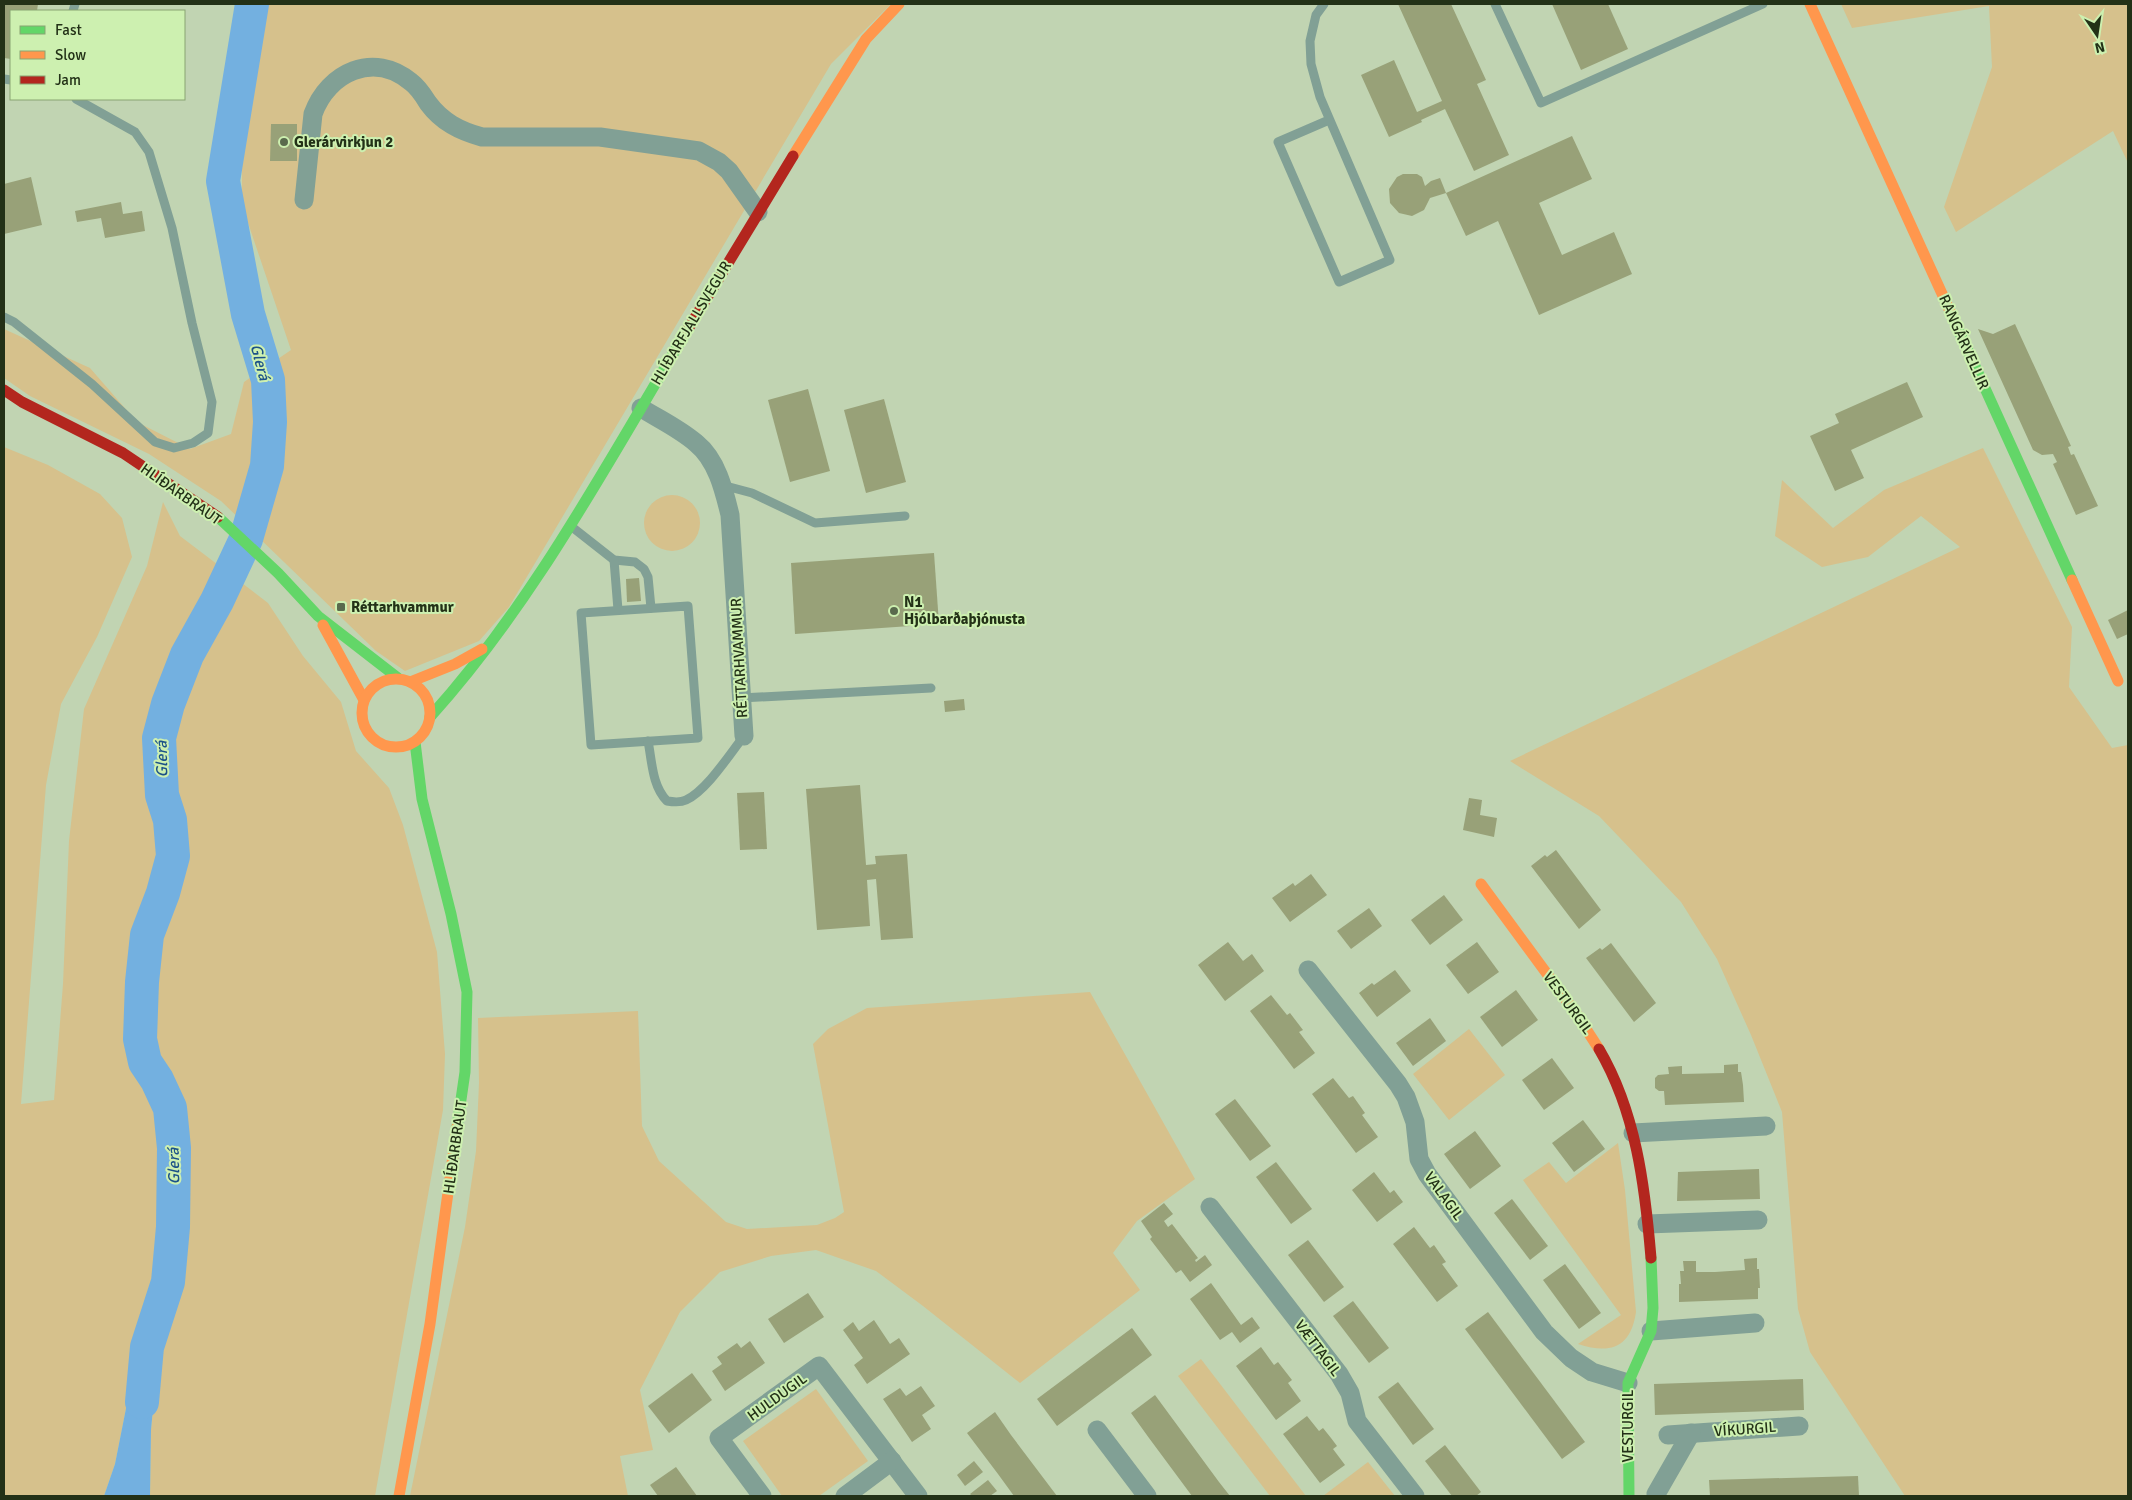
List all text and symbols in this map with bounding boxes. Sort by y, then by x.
legend [10,10,185,100]
north arrow [2072,10,2122,60]
text: Fast [55,21,82,39]
text: N [2093,38,2106,57]
text: Slow [55,46,86,64]
text: Jam [55,71,81,89]
place label: Glerárvirkjun 2 [294,133,393,151]
marker: Glerárvirkjun 2 [278,136,290,148]
street label: HLÍÐARFJALLSVEGUR [646,257,735,388]
street label: RANGÁRVELLIR [1935,291,1994,392]
water label: Glerá [246,342,275,383]
street label: HLÍÐARBRAUT [137,459,226,529]
place label: N1 Hjólbarðaþjónusta [904,593,1026,628]
street label: RÉTTARHVAMMUR [726,597,751,719]
place label: Réttarhvammur [351,598,454,616]
marker: Réttarhvammur [335,601,347,613]
marker: N1 Hjólbarðaþjónusta [888,605,900,617]
water label: Glerá [152,740,172,778]
street label: VESTURGIL [1539,968,1597,1038]
street label: HLÍÐARBRAUT [439,1098,471,1195]
water label: Glerá [164,1147,184,1185]
street label: VALAGIL [1420,1168,1468,1224]
street label: VÆTTAGIL [1291,1316,1345,1380]
street label: HULDUGIL [744,1369,811,1425]
street label: VESTURGIL [1619,1389,1637,1462]
street label: VÍKURGIL [1713,1417,1777,1440]

